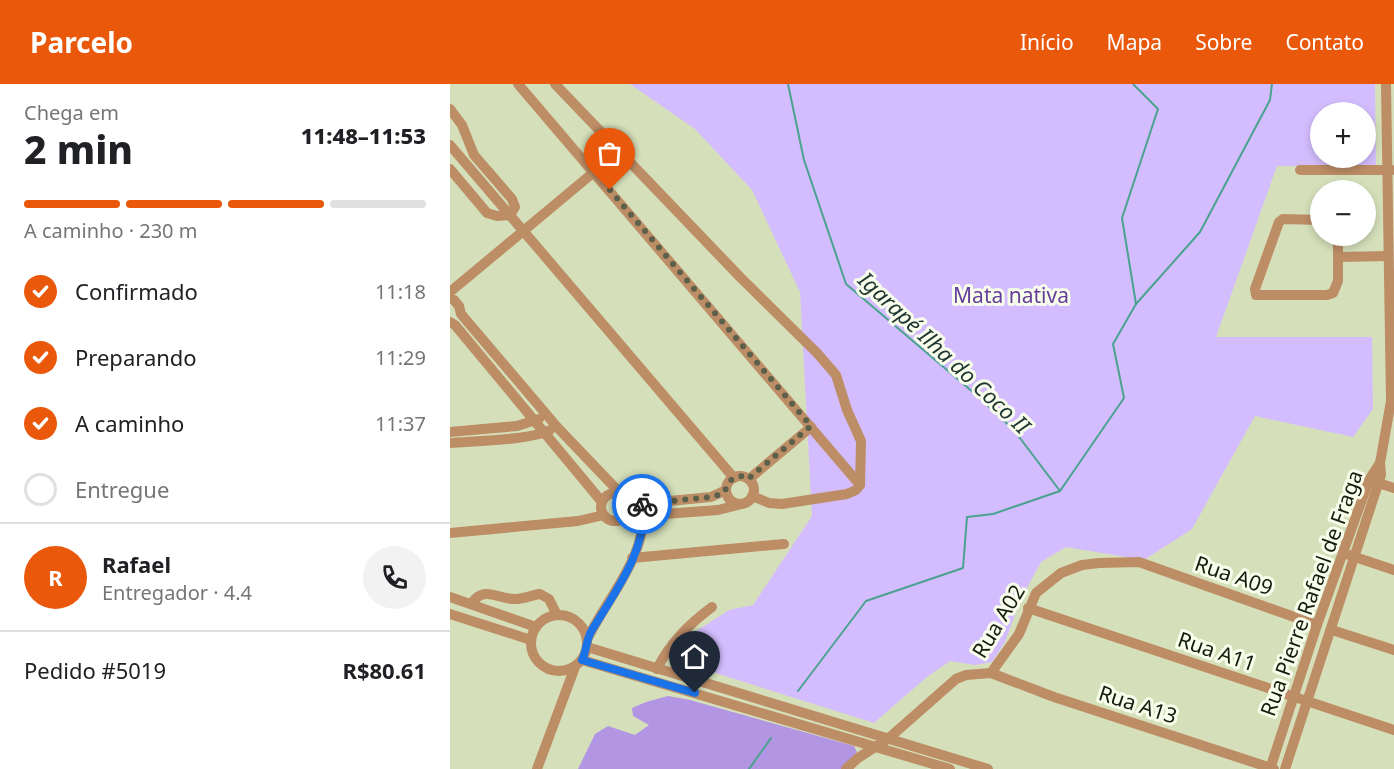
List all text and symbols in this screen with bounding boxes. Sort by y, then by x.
text: Parcelo [30,23,133,61]
text: Início [1020,28,1074,56]
text: Mapa [1107,28,1162,56]
text: Sobre [1195,28,1252,56]
text: Contato [1285,28,1364,56]
text: Chega em [24,99,119,126]
map controls [1310,102,1376,246]
button: + [1310,102,1376,168]
text: 11:48–11:53 [301,120,426,150]
text: 2 min [24,122,133,175]
pin [584,128,635,190]
icon: bag [593,137,626,170]
button: − [1310,180,1376,246]
text: A caminho · 230 m [24,217,197,244]
water label: Igarapé Ilha do Coco II [852,264,1039,441]
icon: check [24,275,57,308]
text: Confirmado [75,276,198,306]
text: 11:18 [375,278,426,305]
park label: Mata nativa [953,281,1069,309]
icon: check [24,341,57,374]
text: Preparando [75,342,197,372]
text: 11:29 [375,344,426,371]
icon: check [24,407,57,440]
text: A caminho [75,408,184,438]
text: 11:37 [375,410,426,437]
street label: Rua Pierre Rafael de Fraga [1253,466,1369,720]
text: Entregue [75,474,169,504]
courier [612,474,672,534]
icon: bike [626,488,659,521]
button: phone [363,546,426,609]
text: Rafael [102,549,171,579]
street label: Rua A09 [1191,549,1277,601]
text: R [48,562,63,592]
text: Entregador · 4.4 [102,579,252,606]
street label: Rua A02 [965,579,1031,663]
street label: Rua A11 [1174,625,1260,677]
pin [669,631,720,693]
icon: home [678,640,711,673]
text: Pedido #5019 [24,655,166,685]
text: R$80.61 [342,655,426,685]
street label: Rua A13 [1095,678,1181,730]

